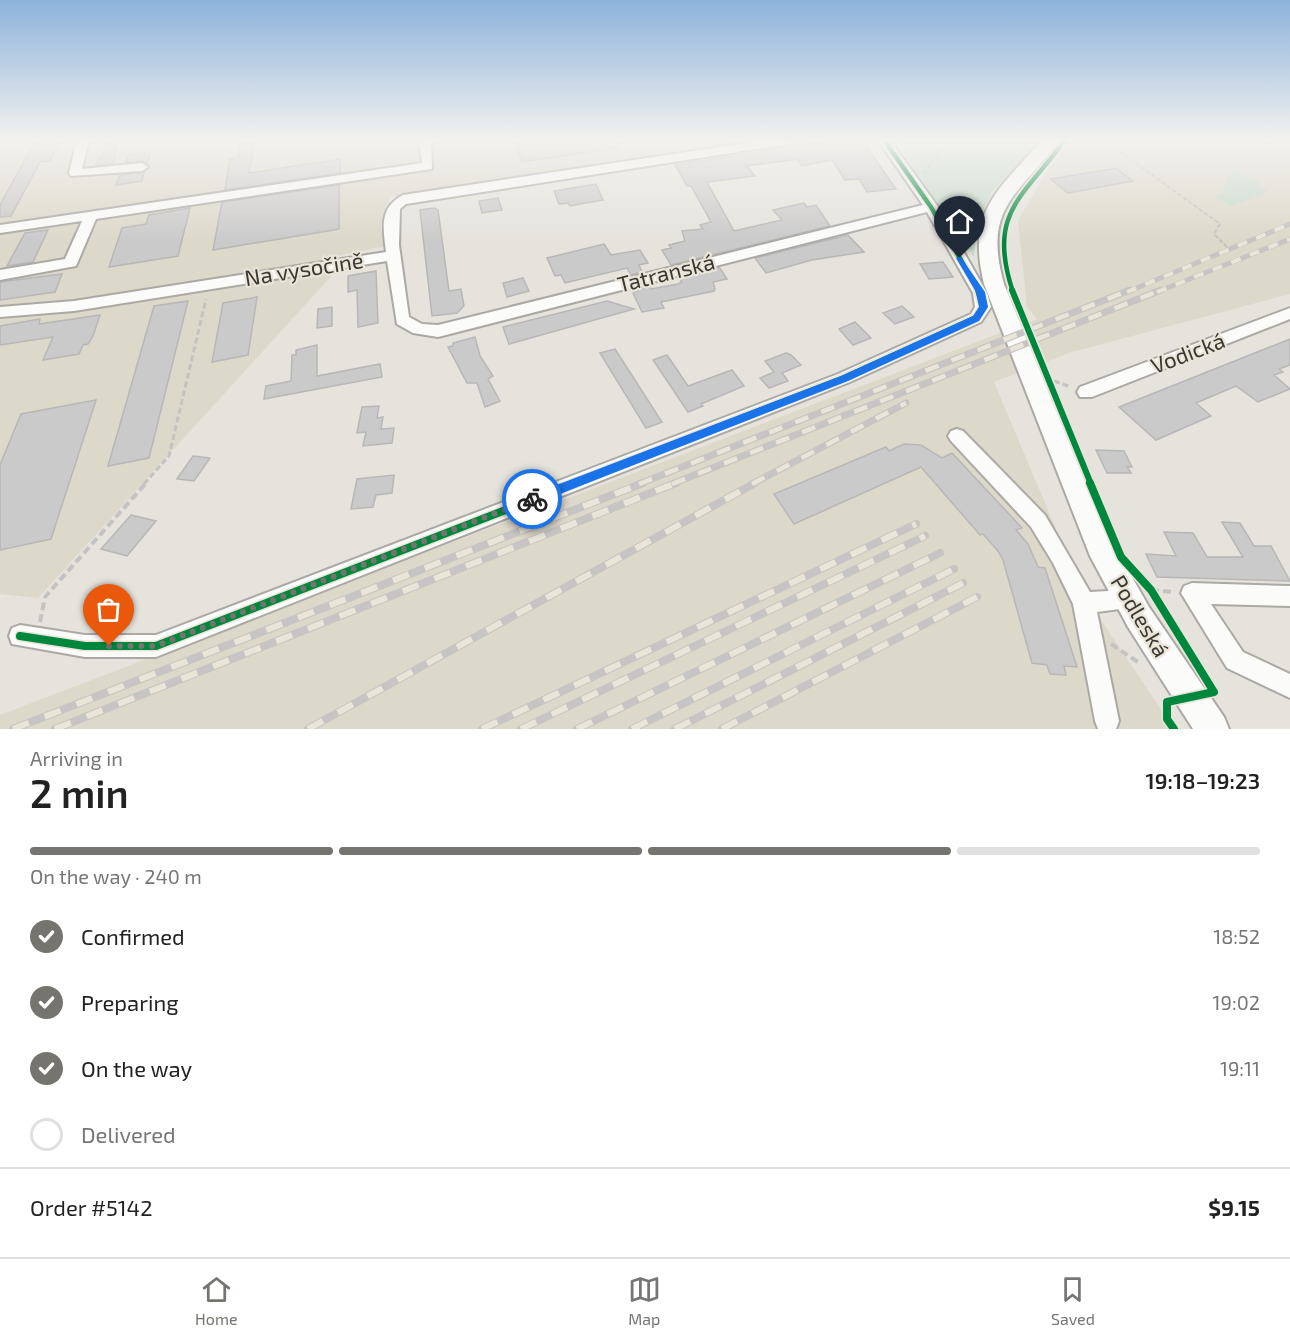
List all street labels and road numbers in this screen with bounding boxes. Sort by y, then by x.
street label: Na vysočině [243,246,365,290]
street label: Tatranská [614,247,717,297]
street label: Vodická [1147,326,1228,378]
street label: Podleská [1106,570,1175,661]

